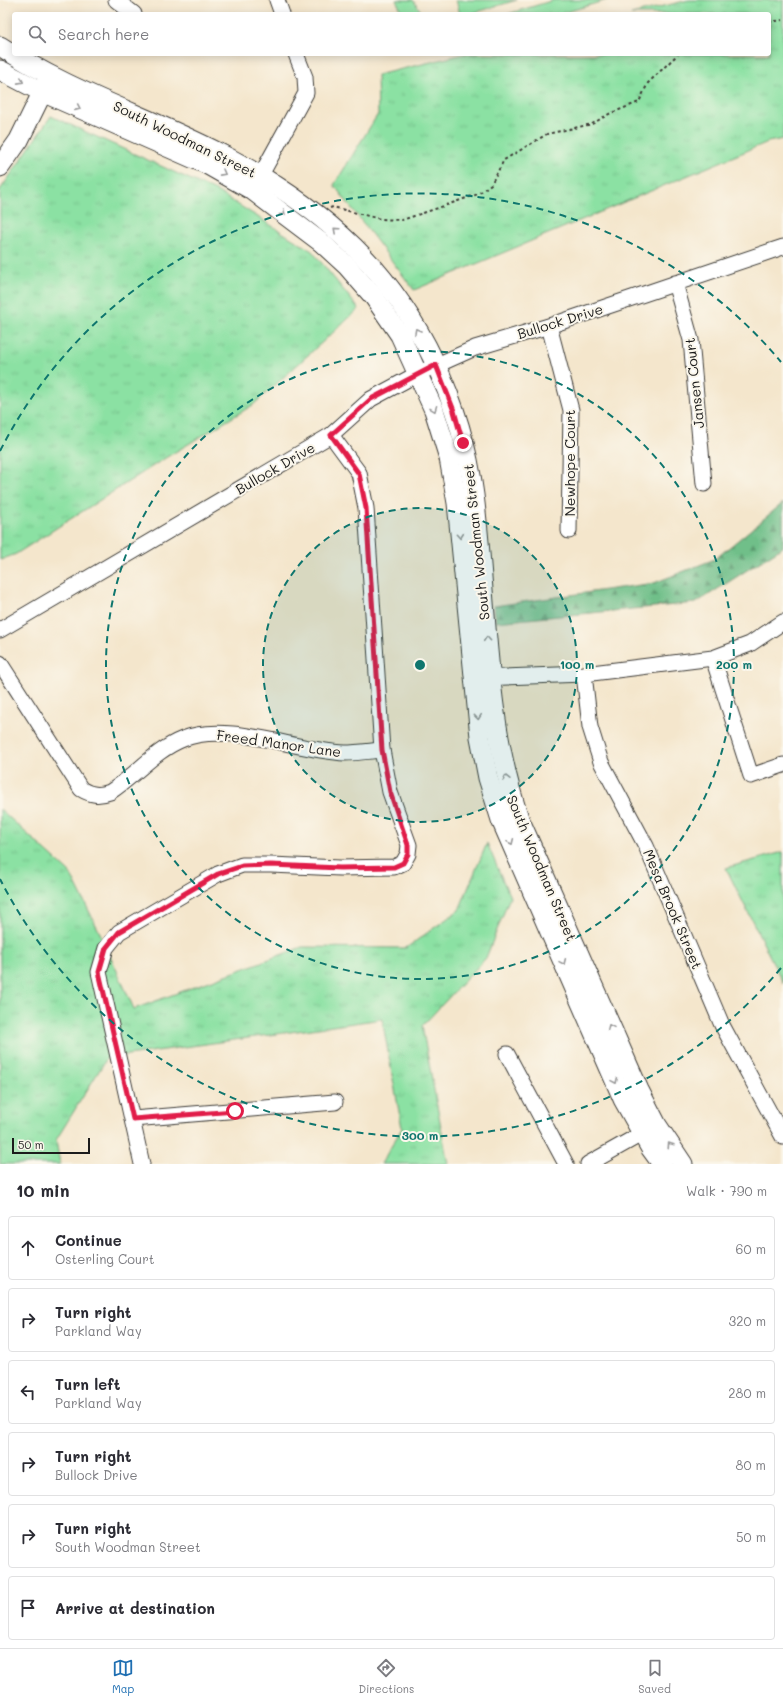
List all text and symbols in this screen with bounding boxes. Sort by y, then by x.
search box [12,12,771,56]
icon: search [26,23,48,45]
text: Search here [58,24,149,44]
one-way arrow [17,76,24,84]
street label: South Woodman Street [110,96,260,182]
one-way arrow [74,103,82,111]
one-way arrow [218,169,226,176]
one-way arrow [279,208,286,215]
one-way arrow [333,228,340,235]
street label: Bullock Drive [515,299,605,343]
one-way arrow [415,328,422,335]
street label: Jansen Court [680,337,708,429]
one-way arrow [429,406,437,413]
street label: Newhope Court [560,410,579,517]
route end [454,434,472,452]
street label: Bullock Drive [232,438,318,498]
street label: South Woodman Street [458,463,494,621]
one-way arrow [455,533,464,539]
one-way arrow [482,636,491,642]
text: 100 m [560,656,594,672]
text: 200 m [716,656,752,672]
centre of rings [413,658,427,672]
one-way arrow [473,714,482,720]
street label: Freed Manor Lane [216,725,342,761]
one-way arrow [503,775,511,781]
street label: South Woodman Street [503,792,581,944]
one-way arrow [506,839,514,846]
street label: Mesa Brook Street [639,846,707,972]
one-way arrow [558,958,566,965]
one-way arrow [607,1024,615,1031]
one-way arrow [610,1076,618,1084]
route start [226,1102,244,1120]
text: 300 m [402,1127,438,1143]
scale bar [12,1136,90,1155]
text: 50 m [18,1137,44,1152]
one-way arrow [667,1142,675,1149]
text: 10 min [16,1179,70,1201]
text: Walk · 790 m [686,1182,767,1199]
text: Continue [55,1230,122,1250]
icon: ahead [17,1237,39,1259]
text: 60 m [736,1240,766,1257]
text: Osterling Court [55,1250,154,1267]
text: Turn right [55,1302,132,1322]
icon: right [17,1309,39,1331]
text: 320 m [729,1312,766,1329]
text: Parkland Way [55,1322,142,1339]
text: Turn left [55,1374,120,1394]
icon: left [17,1381,39,1403]
text: 280 m [728,1384,766,1401]
text: Parkland Way [55,1394,142,1411]
text: Turn right [55,1446,132,1466]
icon: right [17,1453,39,1475]
text: 80 m [736,1456,766,1473]
text: Bullock Drive [55,1466,138,1483]
text: Turn right [55,1518,132,1538]
icon: right [17,1525,39,1547]
text: 50 m [736,1528,766,1545]
text: South Woodman Street [55,1538,201,1555]
icon: arrive [17,1597,39,1619]
text: Arrive at destination [55,1598,215,1618]
tab: Map [112,1657,134,1696]
tab: Directions [358,1657,414,1696]
tab: Saved [638,1657,671,1696]

